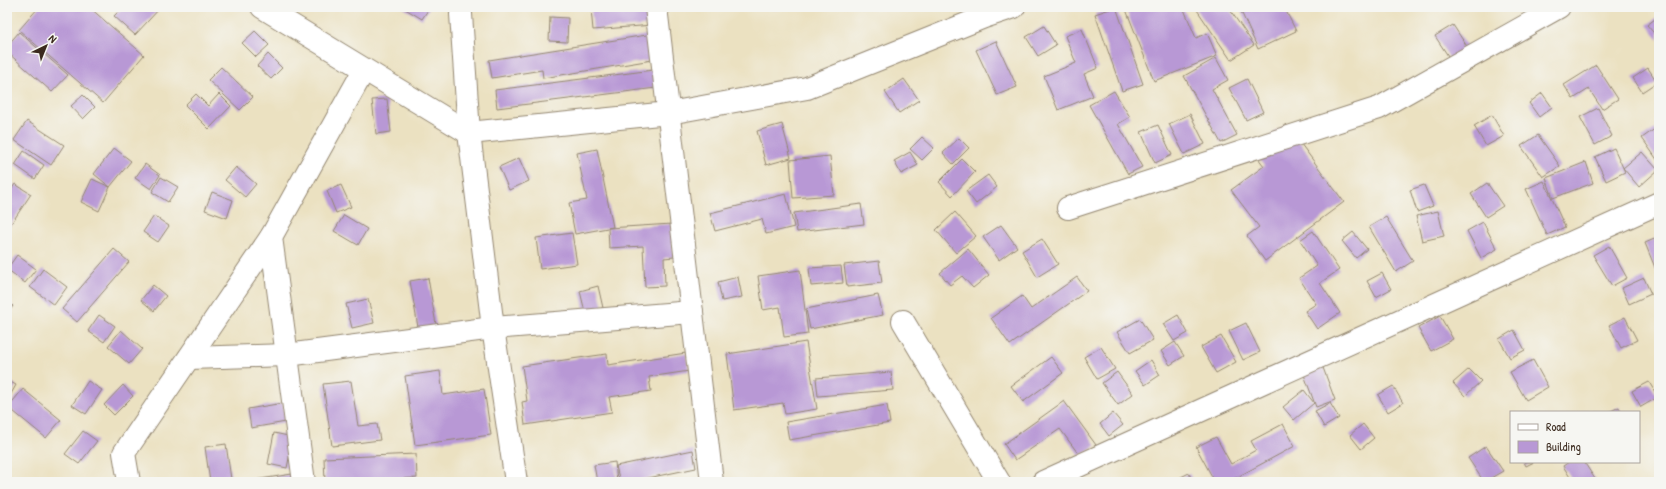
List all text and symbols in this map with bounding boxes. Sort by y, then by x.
north arrow [26,26,66,66]
text: N [46,32,60,46]
legend [1510,411,1640,463]
text: Road [1546,418,1566,435]
text: Building [1546,438,1581,455]

